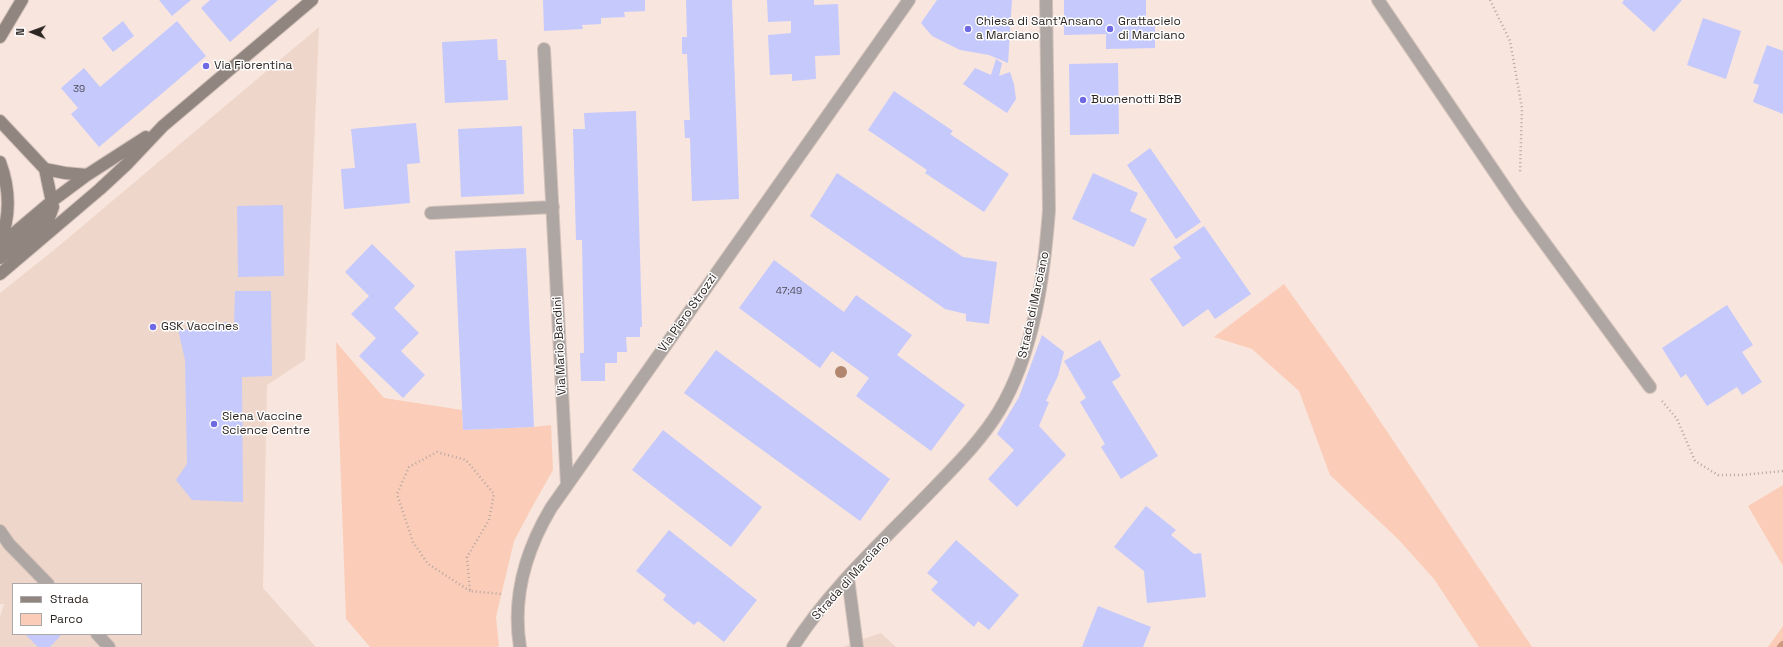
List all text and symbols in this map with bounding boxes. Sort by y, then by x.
north arrow [12,12,52,52]
place label: Chiesa di Sant'Ansano a Marciano [976,15,1103,43]
place label: Grattacielo di Marciano [1118,15,1185,43]
marker: Chiesa di Sant'Ansano a Marciano [963,24,973,34]
marker: Grattacielo di Marciano [1105,24,1115,34]
text: N [13,28,27,36]
place label: Via Fiorentina [214,59,293,73]
marker: Via Fiorentina [201,61,211,71]
house number: 39 [73,83,85,95]
place label: Buonenotti B&B [1091,93,1181,107]
marker: Buonenotti B&B [1078,95,1088,105]
street label: Strada di Marciano [1016,250,1052,360]
street label: Via Piero Strozzi [656,271,720,355]
house number: 47;49 [776,285,802,297]
street label: Via Mario Bandini [550,296,570,396]
place label: GSK Vaccines [161,320,238,334]
marker: GSK Vaccines [148,322,158,332]
place label: Siena Vaccine Science Centre [222,410,310,438]
marker: Siena Vaccine Science Centre [209,419,219,429]
street label: Strada di Marciano [809,533,893,623]
legend [12,583,142,635]
text: Strada [50,591,89,607]
text: Parco [50,611,83,627]

